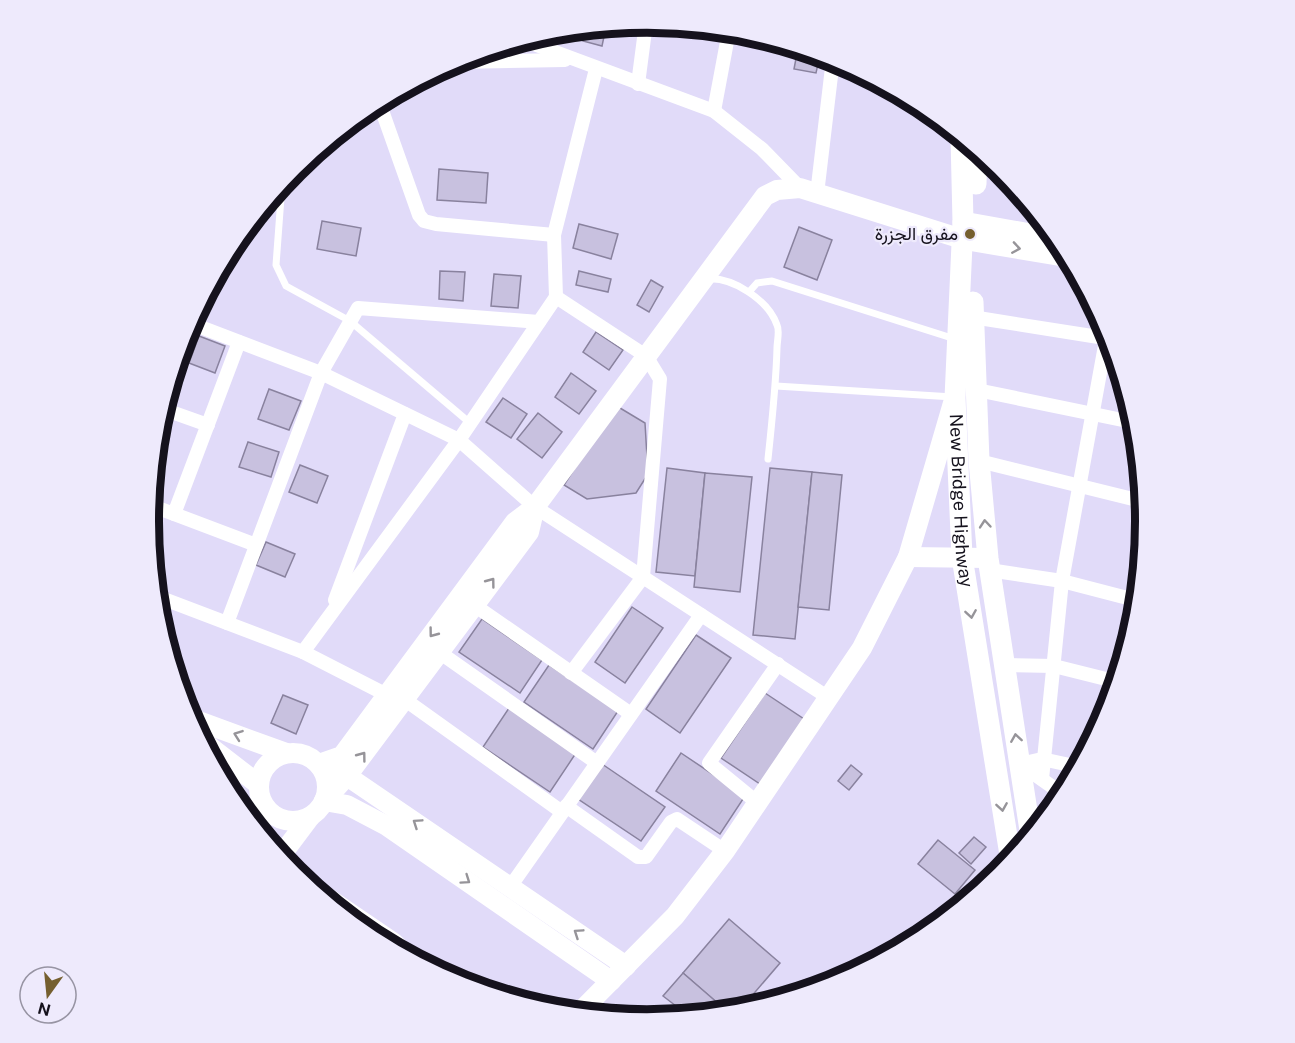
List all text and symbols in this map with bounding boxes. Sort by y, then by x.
place label: مفرق الجزرة [875,223,958,245]
marker: مفرق الجزرة [963,227,977,241]
one-way arrow [1010,241,1020,254]
street label: New Bridge Highway [946,413,978,589]
one-way arrow [979,520,992,529]
one-way arrow [483,578,494,589]
one-way arrow [964,609,977,619]
one-way arrow [429,627,440,638]
one-way arrow [233,730,244,743]
one-way arrow [1010,733,1022,743]
one-way arrow [354,751,365,762]
one-way arrow [996,802,1008,811]
one-way arrow [412,820,423,831]
one-way arrow [459,873,470,884]
one-way arrow [574,929,585,940]
north arrow [18,965,78,1025]
text: N [36,998,53,1020]

